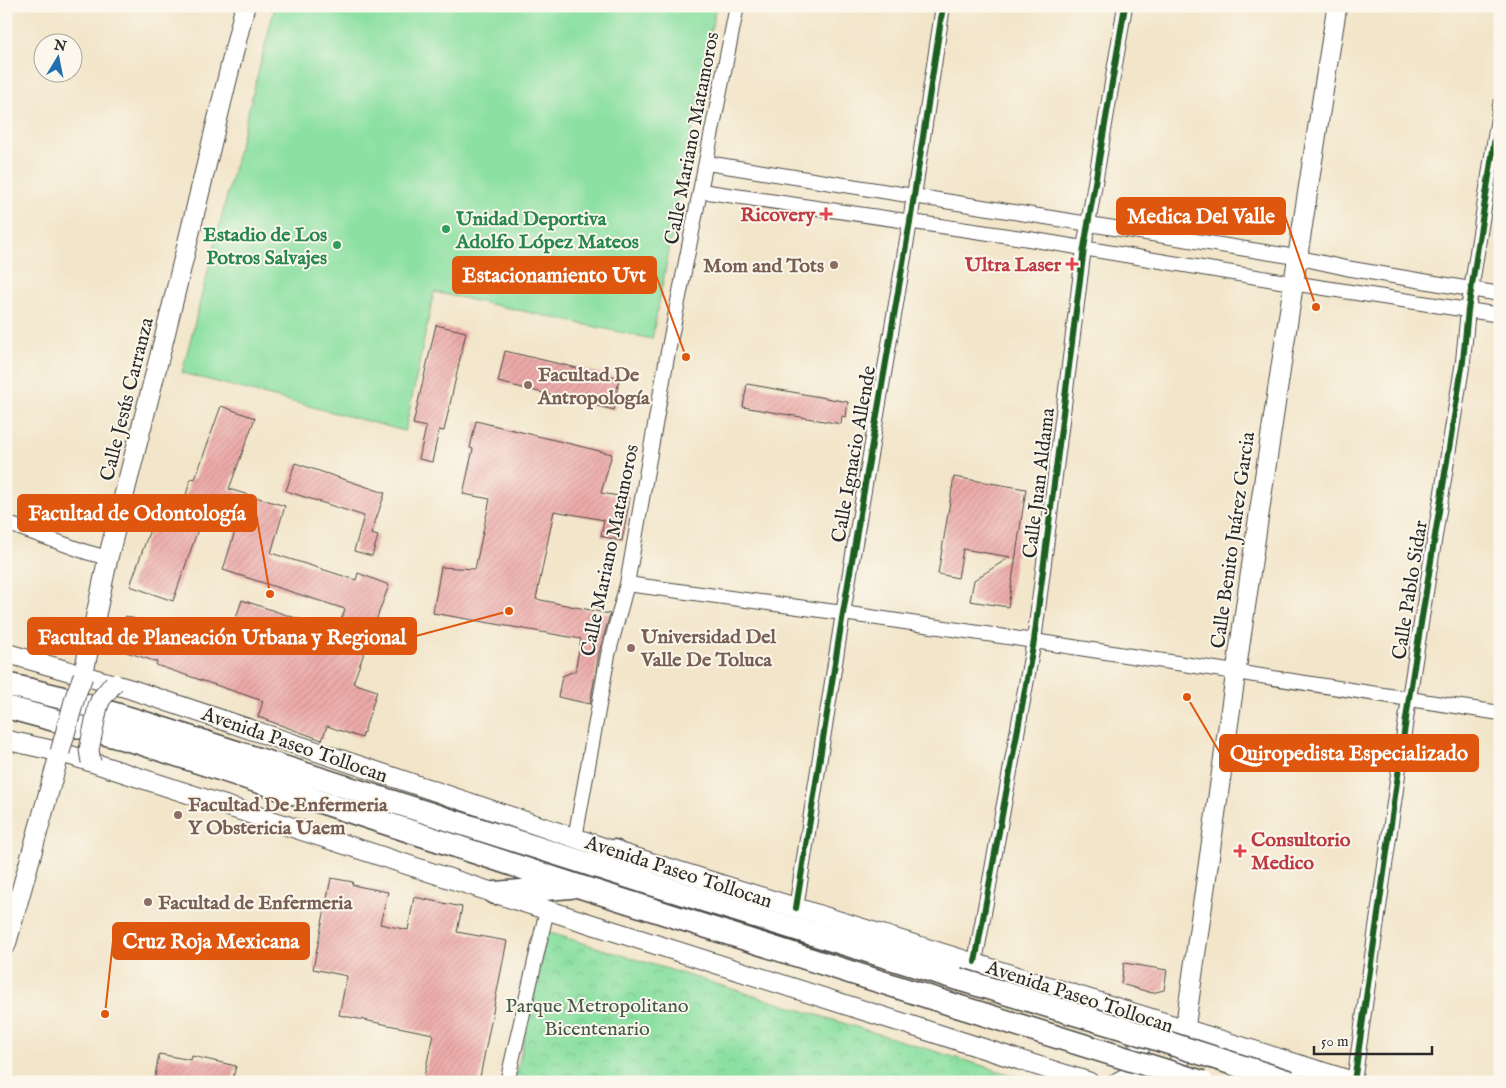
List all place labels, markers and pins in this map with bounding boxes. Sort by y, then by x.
callout: Medica Del Valle [1117,198,1285,234]
place label: Ricovery [740,203,816,228]
place label: Unidad Deportiva Adolfo López Mateos [455,207,639,255]
marker: Ricovery [819,207,833,221]
place label: Estadio de Los Potros Salvajes [203,223,327,271]
marker: Unidad Deportiva Adolfo López Mateos [440,223,452,235]
marker: Estadio de Los Potros Salvajes [331,239,343,251]
place label: Ultra Laser [964,253,1062,278]
place label: Mom and Tots [703,254,824,279]
callout: Estacionamiento Uvt [453,257,656,293]
marker: Ultra Laser [1065,257,1079,271]
marker: Mom and Tots [828,259,840,271]
place label: Facultad De Antropología [537,363,650,411]
marker: Facultad De Antropología [522,379,534,391]
callout: Facultad de Odontología [18,495,256,531]
callout: Facultad de Planeación Urbana y Regional [28,618,416,654]
place label: Universidad Del Valle De Toluca [640,625,776,673]
marker: Universidad Del Valle De Toluca [625,642,637,654]
callout: Quiropedista Especializado [1220,735,1478,771]
place label: Facultad De Enfermeria Y Obstericia Uaem [188,793,388,841]
marker: Facultad De Enfermeria Y Obstericia Uaem [172,809,184,821]
place label: Consultorio Medico [1251,828,1351,876]
marker: Consultorio Medico [1233,844,1247,858]
place label: Facultad de Enfermeria [158,891,353,916]
marker: Facultad de Enfermeria [142,896,154,908]
callout: Cruz Roja Mexicana [113,923,309,959]

